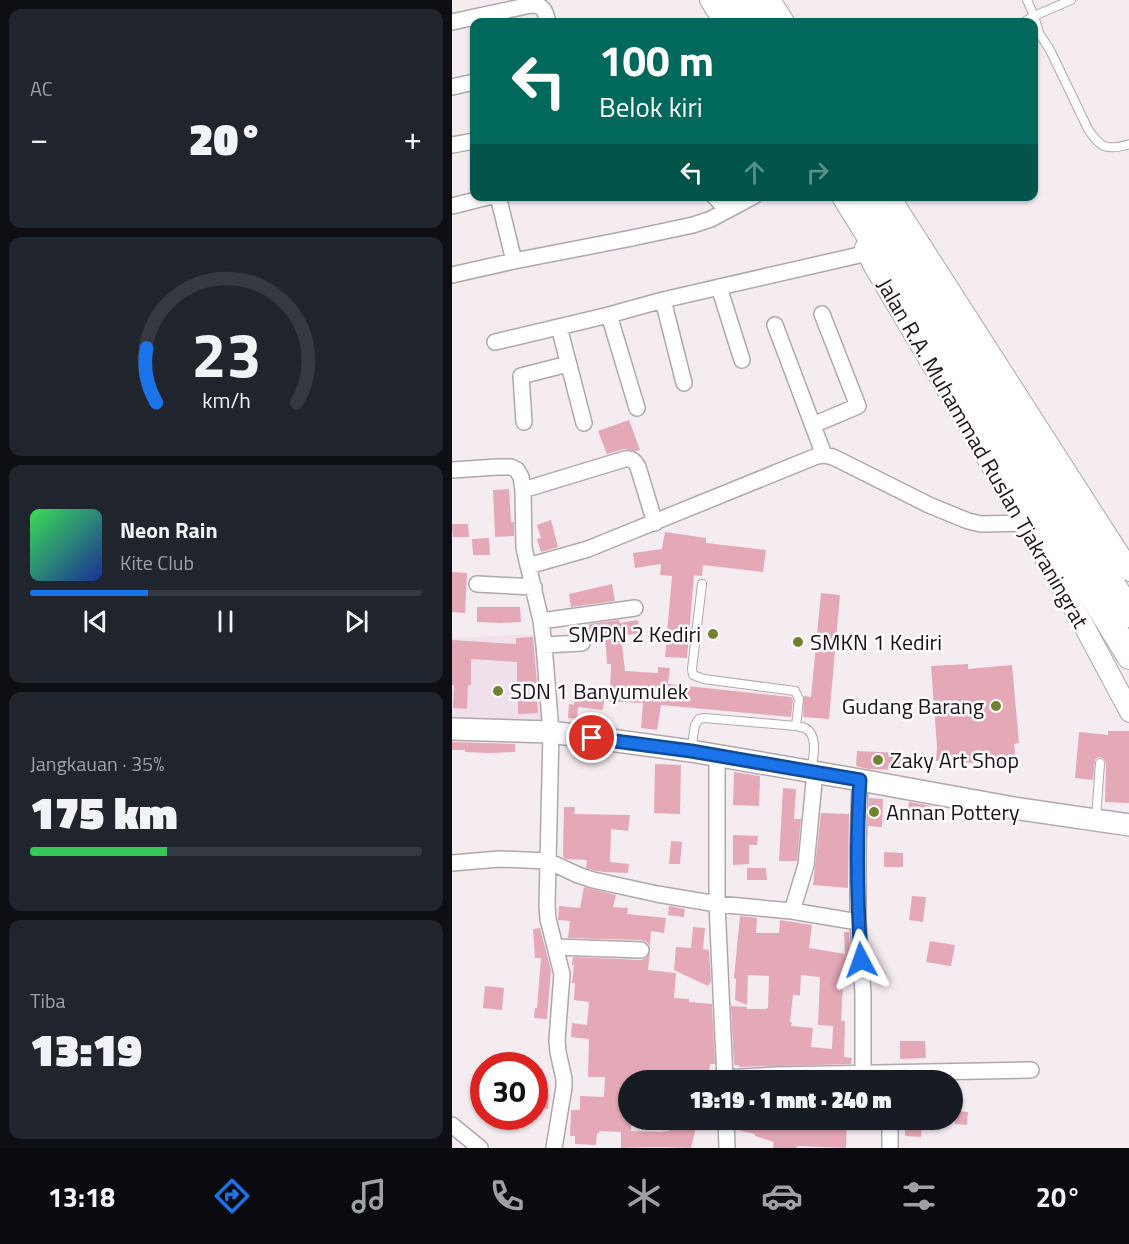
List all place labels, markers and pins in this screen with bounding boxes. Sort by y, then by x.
place label: SMPN 2 Kediri [568,617,701,651]
place label: SMKN 1 Kediri [810,625,942,659]
marker: SMPN 2 Kediri [706,627,720,641]
marker: SMKN 1 Kediri [791,635,805,649]
place label: SDN 1 Banyumulek [510,674,689,708]
marker: SDN 1 Banyumulek [491,684,505,698]
place label: Gudang Barang [842,689,984,723]
marker: Gudang Barang [989,699,1003,713]
pin [566,712,617,763]
place label: Zaky Art Shop [890,743,1019,777]
marker: Zaky Art Shop [871,753,885,767]
place label: Annan Pottery [886,795,1020,829]
marker: Annan Pottery [867,805,881,819]

